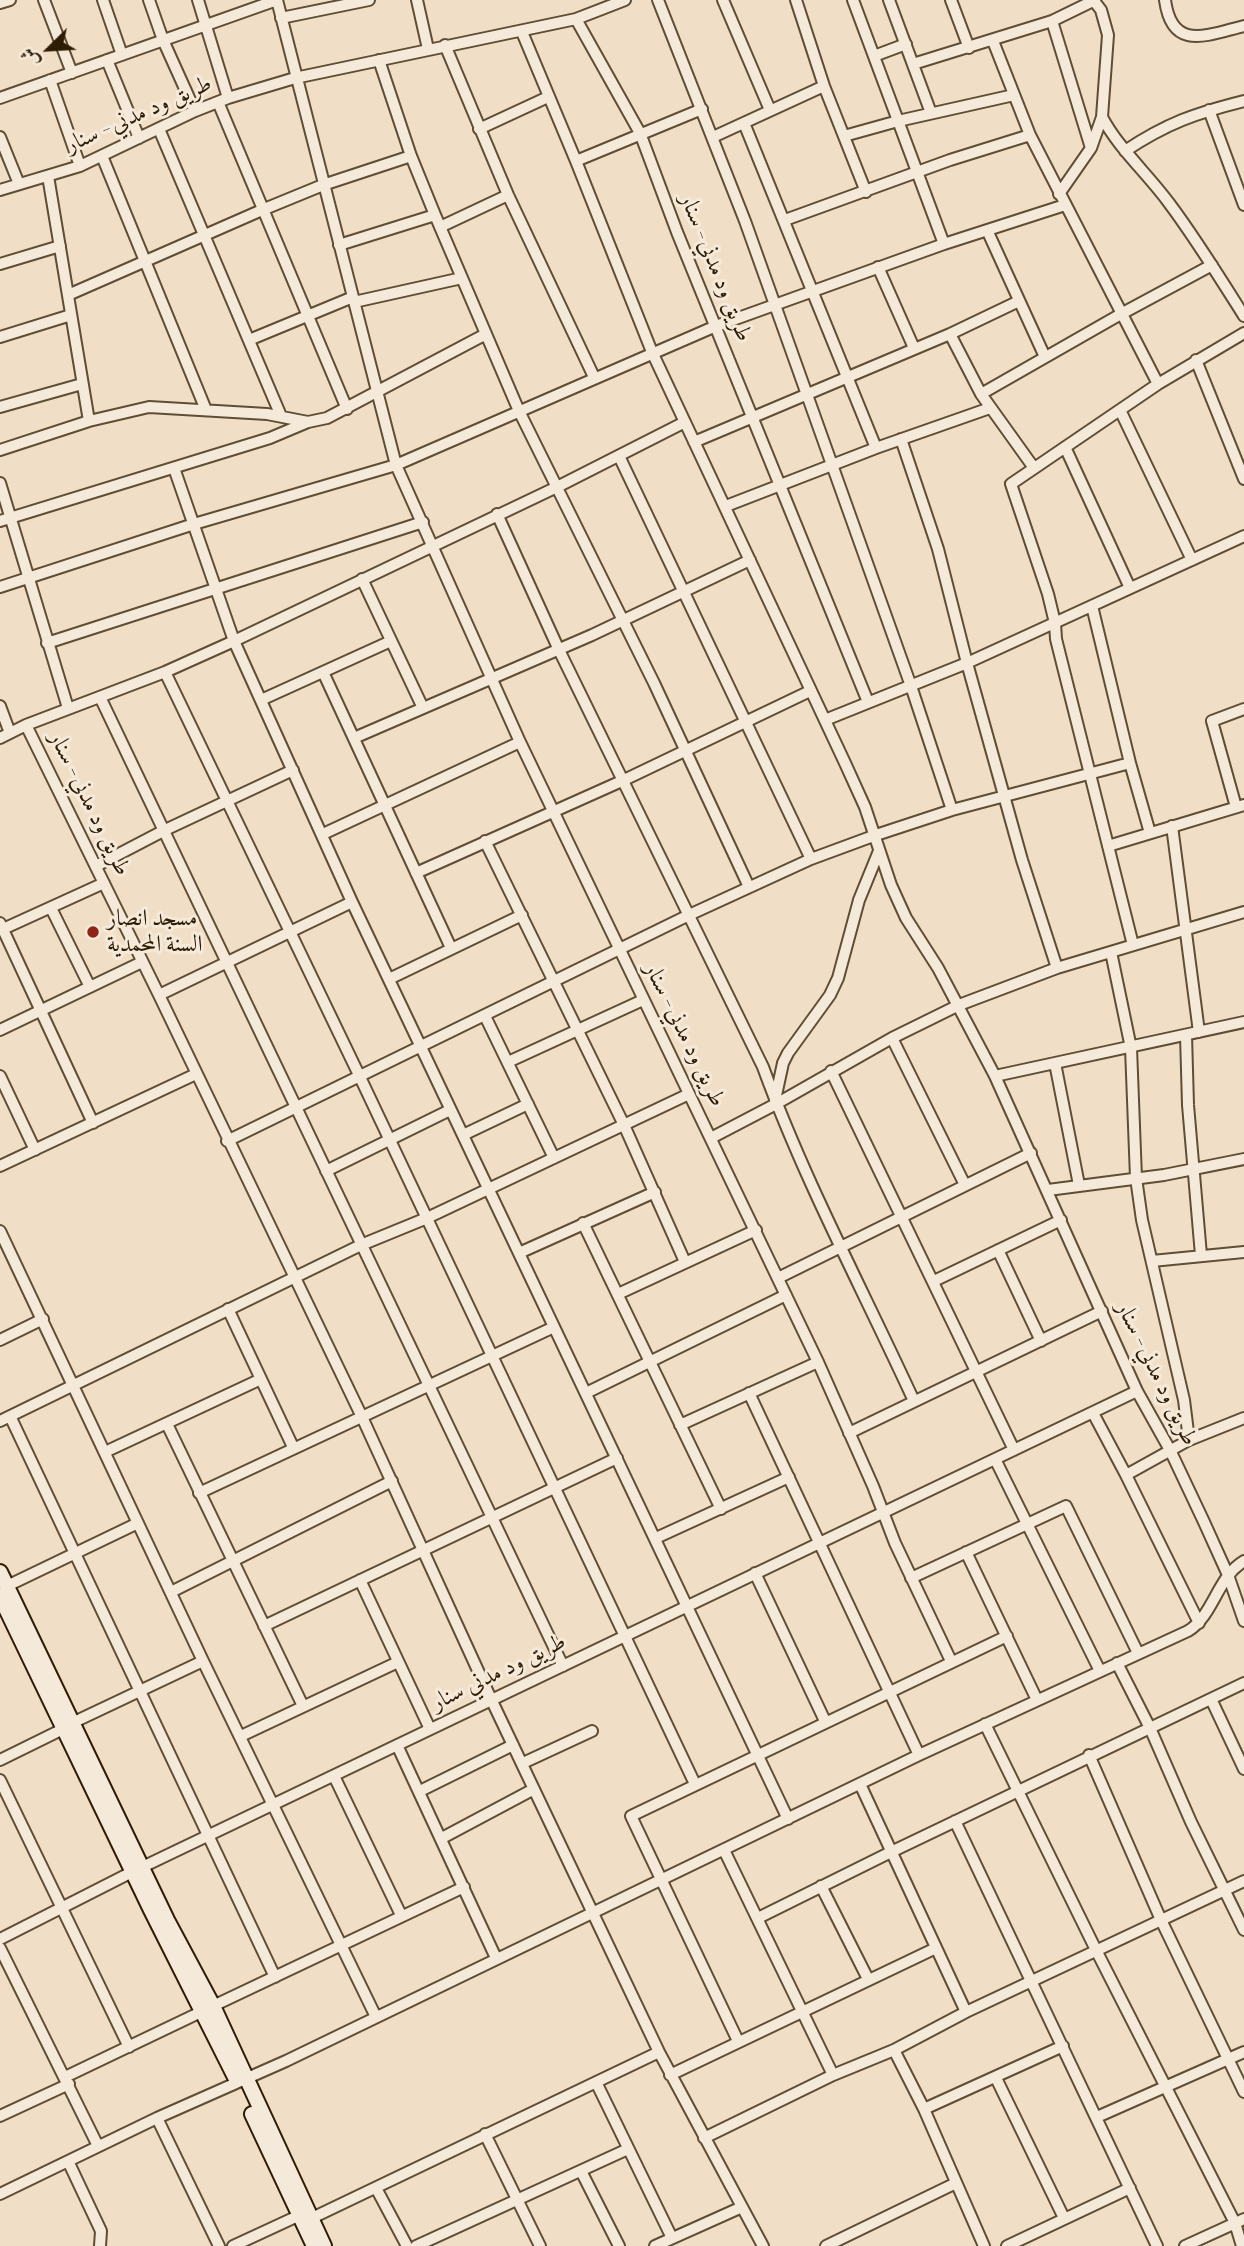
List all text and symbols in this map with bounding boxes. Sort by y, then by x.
north arrow [14,14,84,84]
text: ش [16,44,44,71]
street label: طريق ود مدني - سنار [62,70,216,160]
street label: طريق ود مدني - سنار [673,190,757,346]
street label: طريق ود مدني - سنار [42,727,136,881]
place label: مسجد انصار السنة المحمدية [107,905,202,959]
marker: مسجد انصار السنة المحمدية [85,924,101,940]
street label: طريق ود مدني - سنار [637,958,731,1112]
street label: طريق ود مدني - سنار [1109,1297,1203,1451]
street label: طريق ود مدني سنار [427,1629,571,1717]

